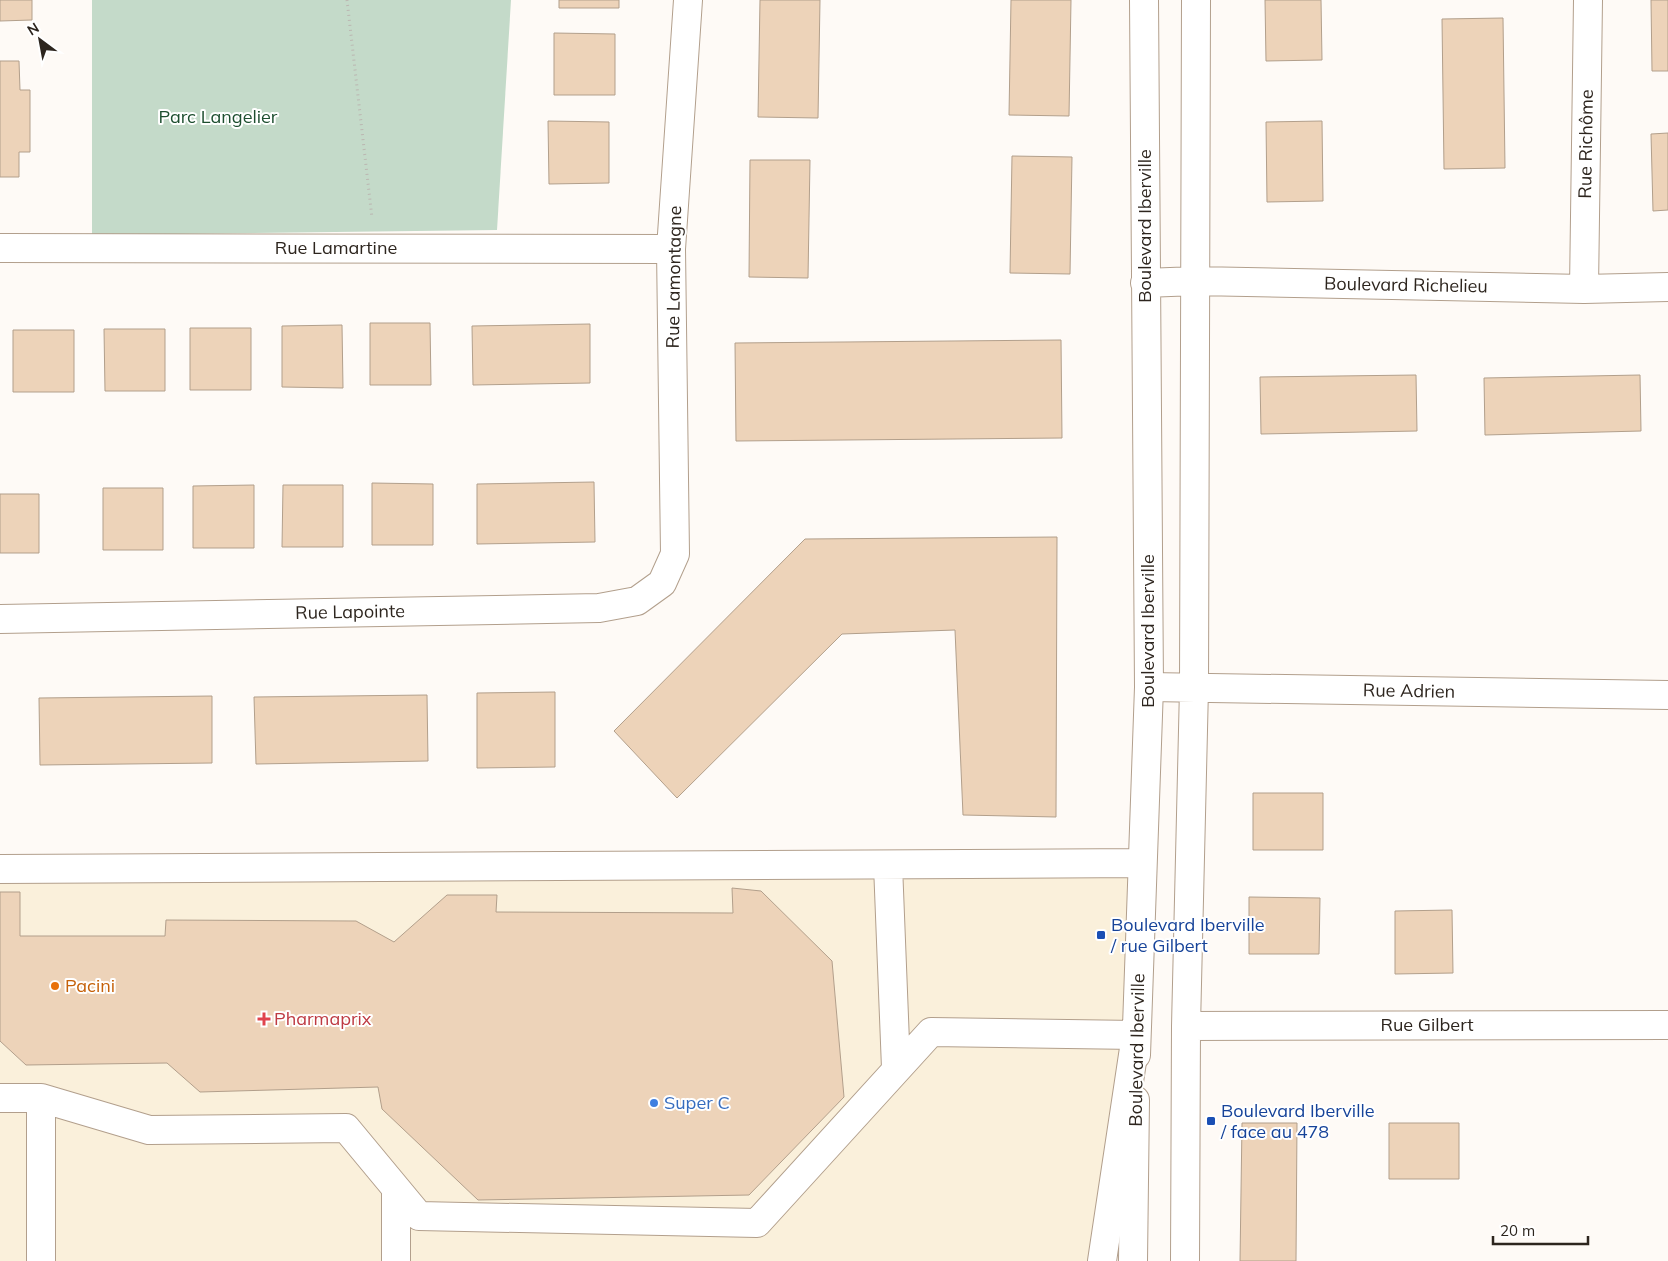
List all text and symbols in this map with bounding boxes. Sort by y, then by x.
north arrow [15,15,65,65]
text: N [24,19,42,39]
street label: Rue Richôme [1573,89,1598,199]
park label: Parc Langelier [159,105,278,128]
street label: Boulevard Iberville [1133,149,1156,303]
street label: Rue Lamontagne [661,205,686,349]
street label: Rue Lamartine [275,236,397,259]
street label: Boulevard Richelieu [1324,272,1488,297]
street label: Boulevard Iberville [1136,554,1159,708]
street label: Rue Lapointe [295,599,405,624]
street label: Rue Adrien [1363,678,1455,703]
place label: Boulevard Iberville / rue Gilbert [1110,913,1265,957]
marker: Boulevard Iberville / rue Gilbert [1095,929,1107,941]
street label: Boulevard Iberville [1124,973,1149,1127]
place label: Pacini [65,974,115,997]
marker: Pacini [49,980,61,992]
place label: Pharmaprix [274,1007,372,1030]
marker: Pharmaprix [258,1013,270,1025]
street label: Rue Gilbert [1381,1013,1473,1036]
place label: Super C [664,1091,730,1114]
marker: Super C [648,1097,660,1109]
place label: Boulevard Iberville / face au 478 [1220,1099,1375,1143]
marker: Boulevard Iberville / face au 478 [1205,1115,1217,1127]
scale bar [1493,1214,1588,1246]
text: 20 m [1500,1221,1535,1240]

